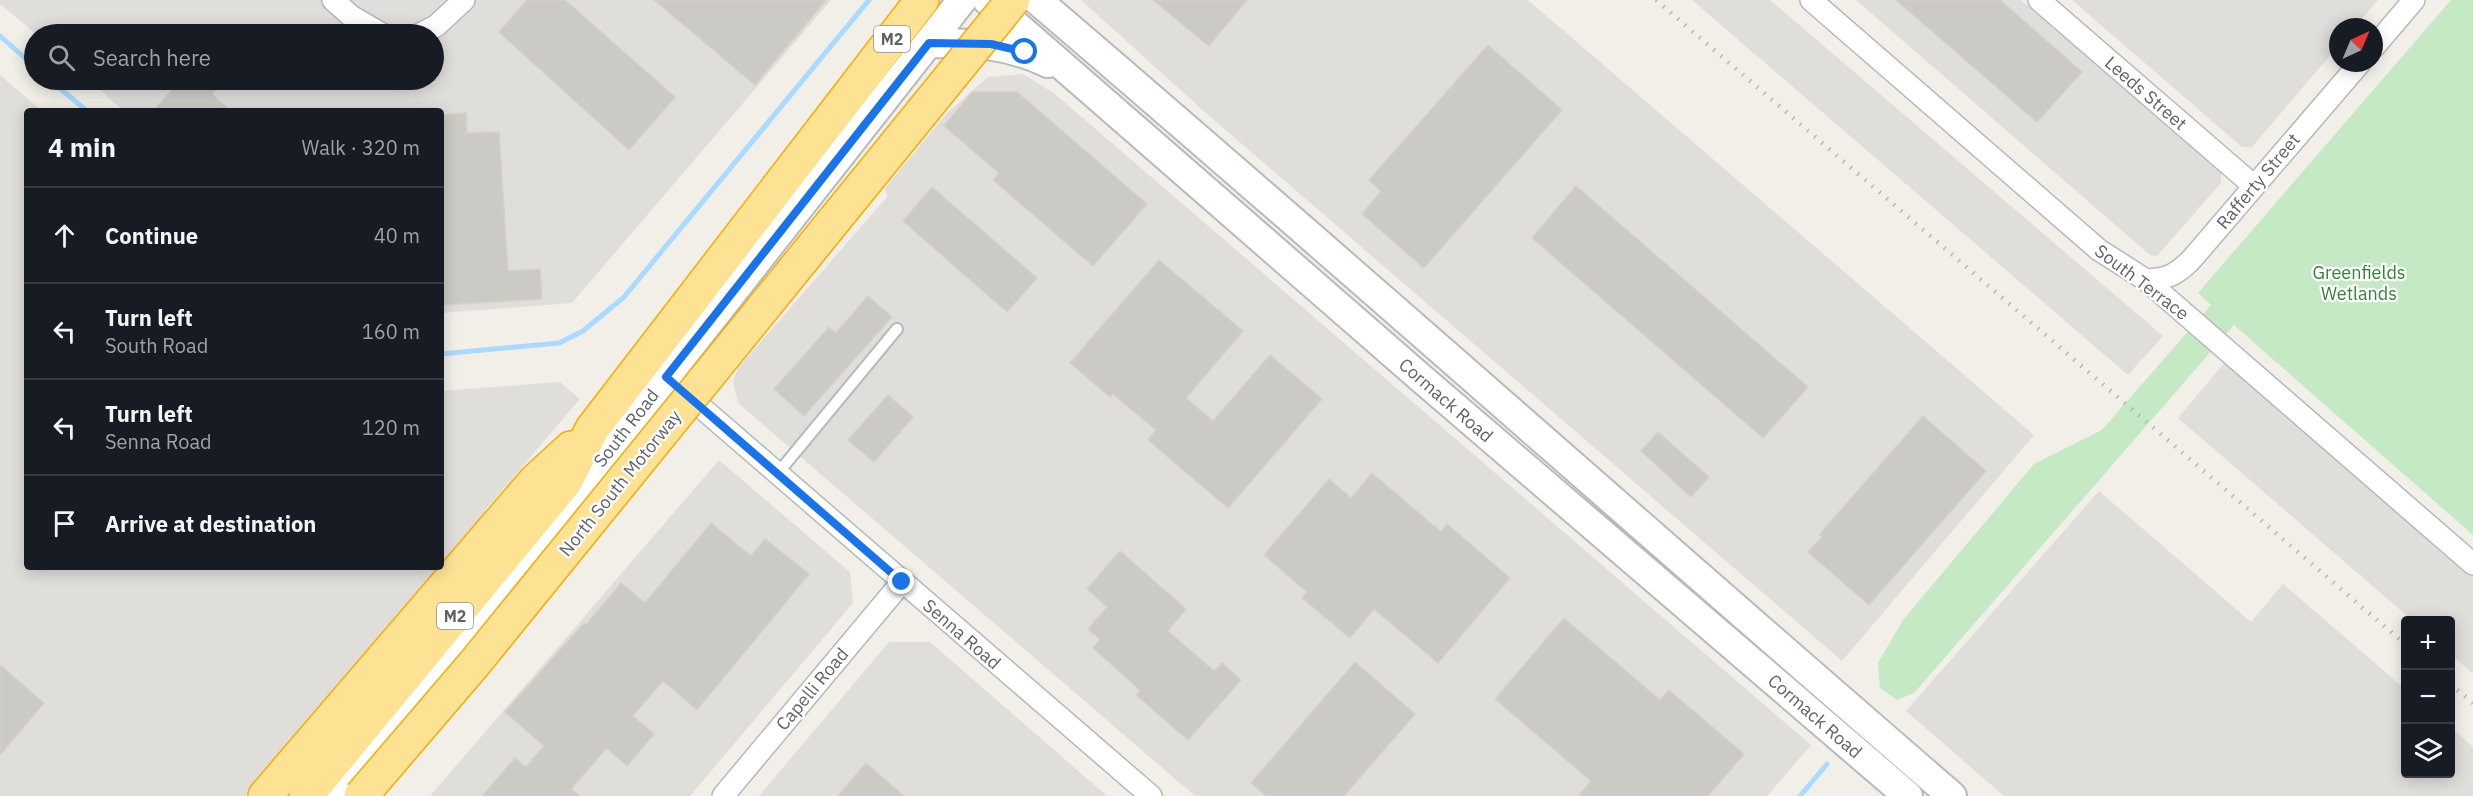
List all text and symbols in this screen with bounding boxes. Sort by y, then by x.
north arrow [2329,18,2383,72]
search box [24,24,444,90]
road number: M2 [874,26,910,52]
route start [1011,38,1037,64]
icon: search [45,41,78,74]
text: Search here [93,43,211,72]
street label: Leeds Street [2100,51,2192,135]
street label: Rafferty Street [2211,128,2305,234]
text: 4 min [48,130,116,164]
text: Walk · 320 m [302,134,420,161]
icon: ahead [48,219,81,252]
text: Continue [105,221,198,250]
text: 40 m [374,222,420,249]
street label: South Terrace [2090,239,2194,325]
park label: Greenfields Wetlands [2312,261,2406,305]
text: Turn left [105,303,193,332]
icon: left [48,315,81,348]
text: 160 m [362,318,420,345]
text: South Road [105,332,208,359]
street label: Cormack Road [1394,353,1498,447]
street label: South Road [588,384,664,472]
text: Turn left [105,399,193,428]
street label: North South Motorway [554,405,686,561]
icon: left [48,411,81,444]
text: 120 m [362,414,420,441]
text: Senna Road [105,428,212,455]
icon: arrive [48,507,81,540]
text: Arrive at destination [105,509,316,538]
route end [888,568,914,594]
street label: Senna Road [918,594,1006,674]
road number: M2 [437,603,473,629]
map controls [2401,616,2455,778]
button: + [2401,616,2455,670]
street label: Capelli Road [771,643,853,735]
street label: Cormack Road [1763,669,1867,763]
button: − [2401,670,2455,724]
button: layers [2401,724,2455,778]

